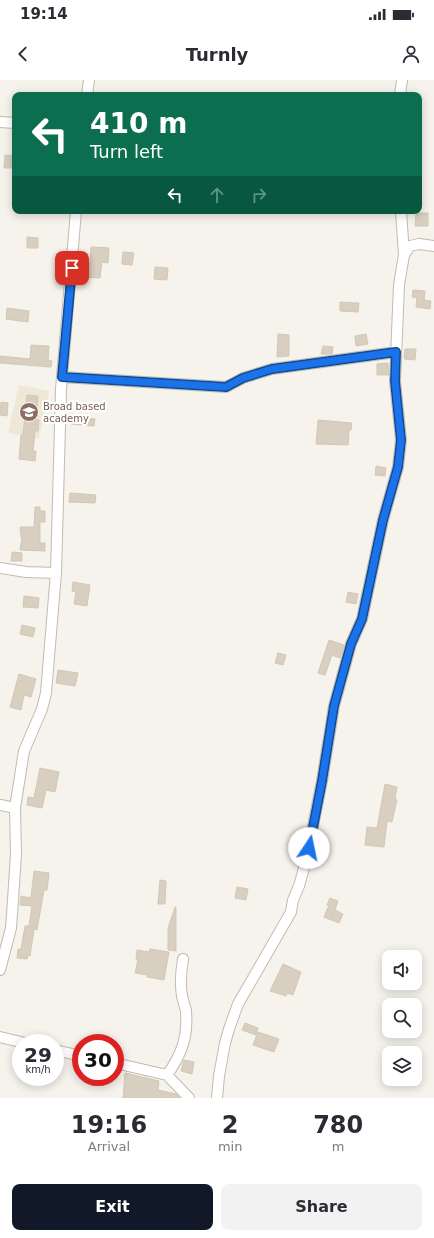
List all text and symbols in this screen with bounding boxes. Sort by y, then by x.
text: 19:14 [20,5,68,23]
icon: back [12,43,34,65]
icon: person [400,43,422,65]
text: Turnly [186,44,248,65]
text: 410 m [90,107,187,140]
icon: left [24,108,76,160]
text: Turn left [90,141,163,162]
icon: left [164,184,186,206]
icon: ahead [206,184,228,206]
icon: right [248,184,270,206]
pin [55,251,89,285]
icon: arrive [61,257,83,279]
school or university icon: Broad based academy [18,401,40,423]
place label: Broad based academy [43,401,106,424]
position arrow [288,827,330,869]
map controls [382,950,422,1086]
button: sound [382,950,422,990]
button: search [382,998,422,1038]
speed limit sign: 30 [72,1034,124,1086]
text: 29 [24,1043,52,1067]
button: layers [382,1046,422,1086]
text: km/h [25,1064,51,1075]
text: 19:16 [71,1111,147,1139]
text: 2 [222,1111,238,1139]
text: 780 [313,1111,363,1139]
text: Arrival [88,1139,130,1154]
text: min [218,1139,242,1154]
text: m [332,1139,345,1154]
button: Exit [12,1184,213,1230]
button: Share [221,1184,422,1230]

